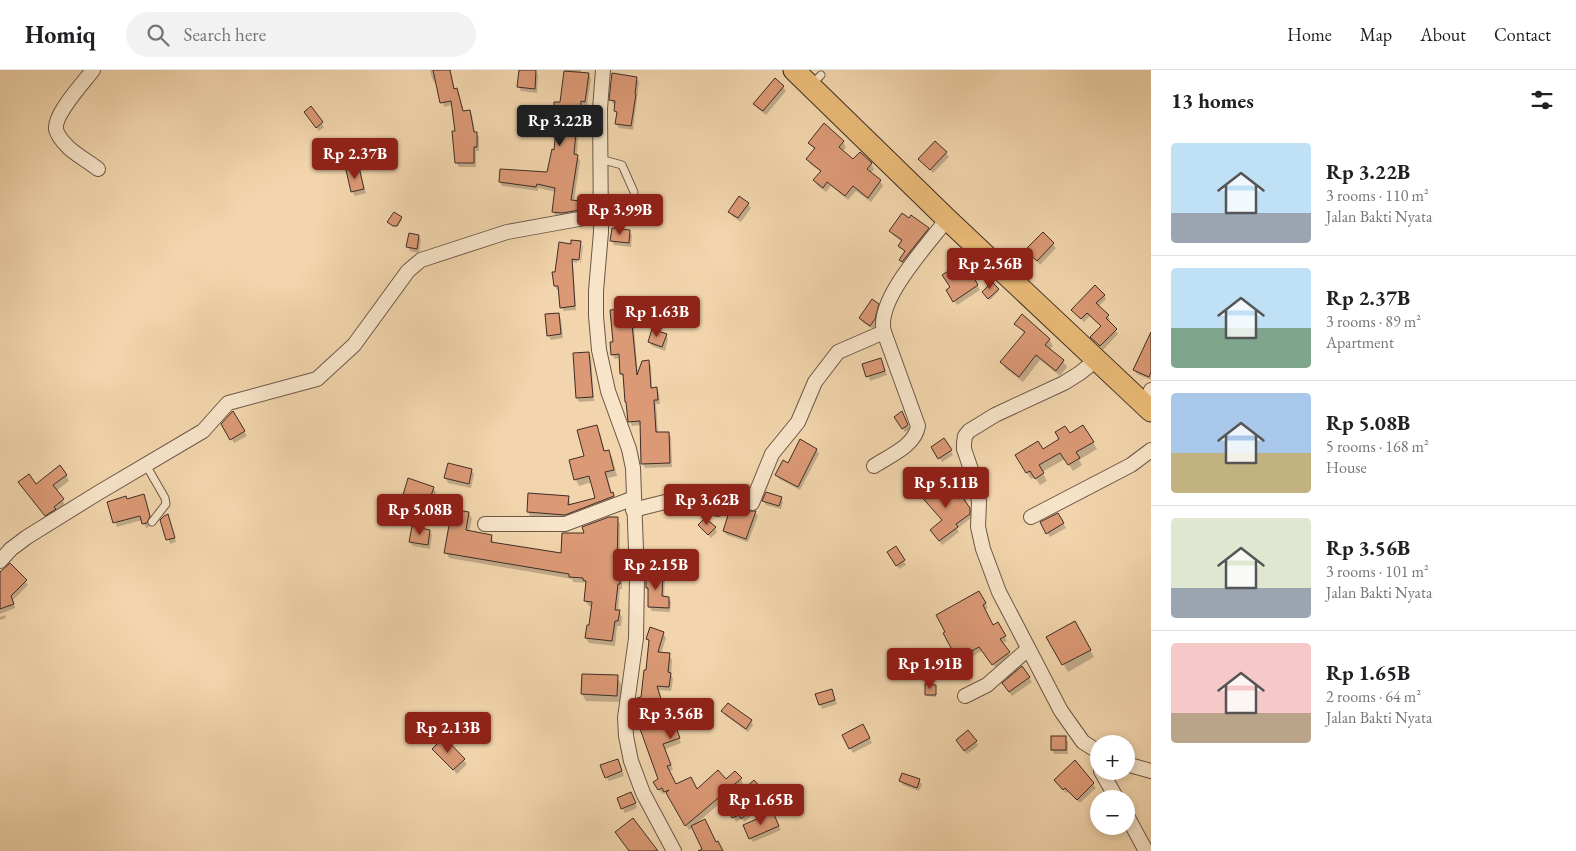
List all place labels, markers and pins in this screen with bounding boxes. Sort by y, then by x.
pin: Rp 3.22B [508,104,612,147]
pin: Rp 2.37B [303,138,407,180]
pin: Rp 3.99B [568,194,672,236]
pin: Rp 2.56B [938,248,1042,290]
pin: Rp 1.63B [605,296,709,338]
pin: Rp 5.11B [894,466,998,509]
pin: Rp 3.62B [655,484,759,526]
pin: Rp 5.08B [368,494,472,536]
pin: Rp 2.15B [604,548,708,591]
pin: Rp 1.91B [878,648,982,690]
pin: Rp 3.56B [619,698,723,740]
pin: Rp 2.13B [396,712,500,754]
pin: Rp 1.65B [709,784,813,826]

